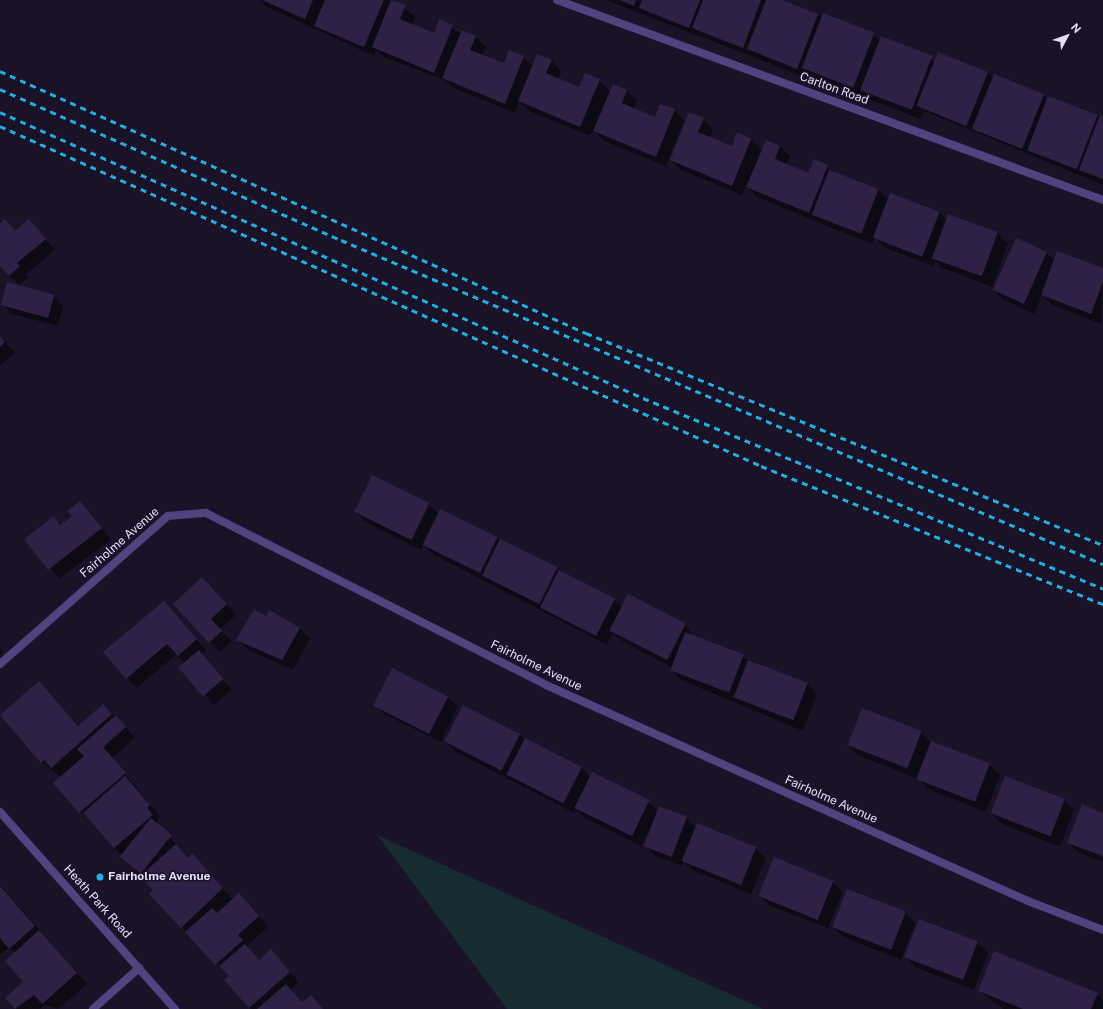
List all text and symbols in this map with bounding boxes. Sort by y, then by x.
north arrow [1047,16,1087,56]
text: N [1069,21,1083,35]
street label: Carlton Road [798,70,870,108]
street label: Fairholme Avenue [78,505,162,581]
street label: Fairholme Avenue [488,638,584,694]
street label: Fairholme Avenue [782,773,880,827]
street label: Heath Park Road [60,862,134,942]
place label: Fairholme Avenue [108,870,211,884]
marker: Fairholme Avenue [95,872,105,882]

